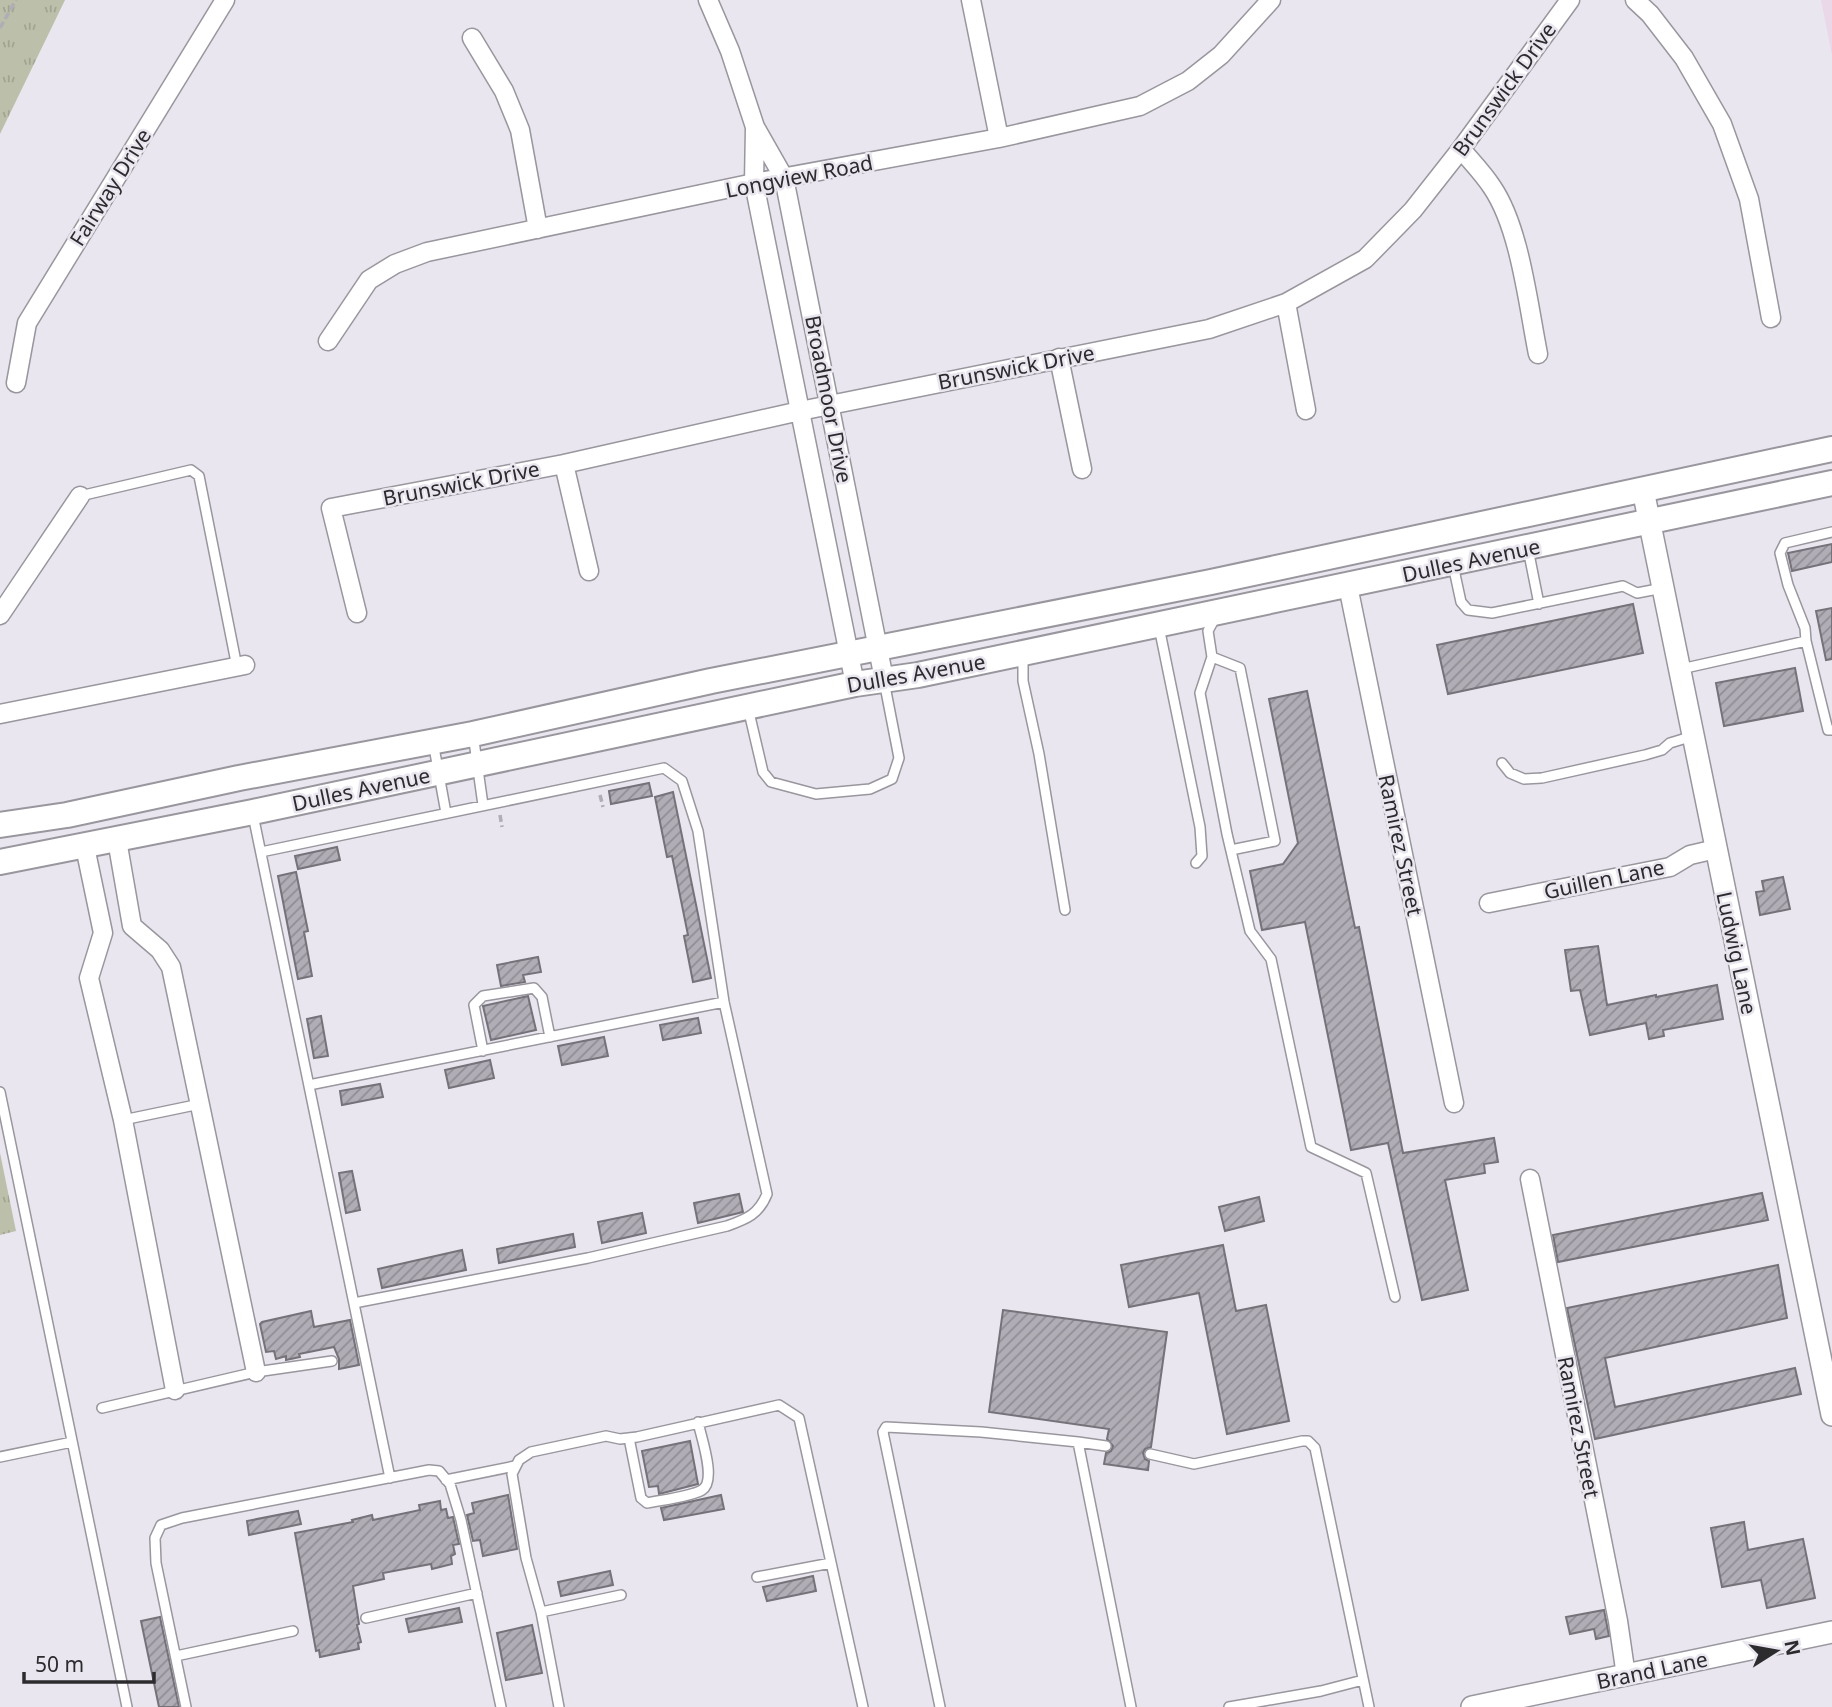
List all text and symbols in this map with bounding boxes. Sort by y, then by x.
street label: Brunswick Drive [1446,16,1562,162]
street label: Fairway Drive [63,123,157,251]
street label: Longview Road [723,148,875,204]
street label: Broadmoor Drive [799,313,859,485]
street label: Brunswick Drive [935,338,1097,396]
street label: Brunswick Drive [380,454,542,512]
street label: Dulles Avenue [1399,532,1543,588]
street label: Dulles Avenue [845,647,987,699]
street label: Dulles Avenue [289,761,433,817]
street label: Ramirez Street [1372,772,1430,919]
street label: Guillen Lane [1541,853,1667,905]
street label: Ludwig Lane [1710,889,1764,1017]
street label: Ramirez Street [1552,1354,1607,1501]
north arrow [1741,1616,1811,1686]
text: N [1778,1638,1807,1658]
scale bar [24,1640,154,1684]
street label: Brand Lane [1594,1645,1710,1695]
text: 50 m [35,1650,84,1678]

